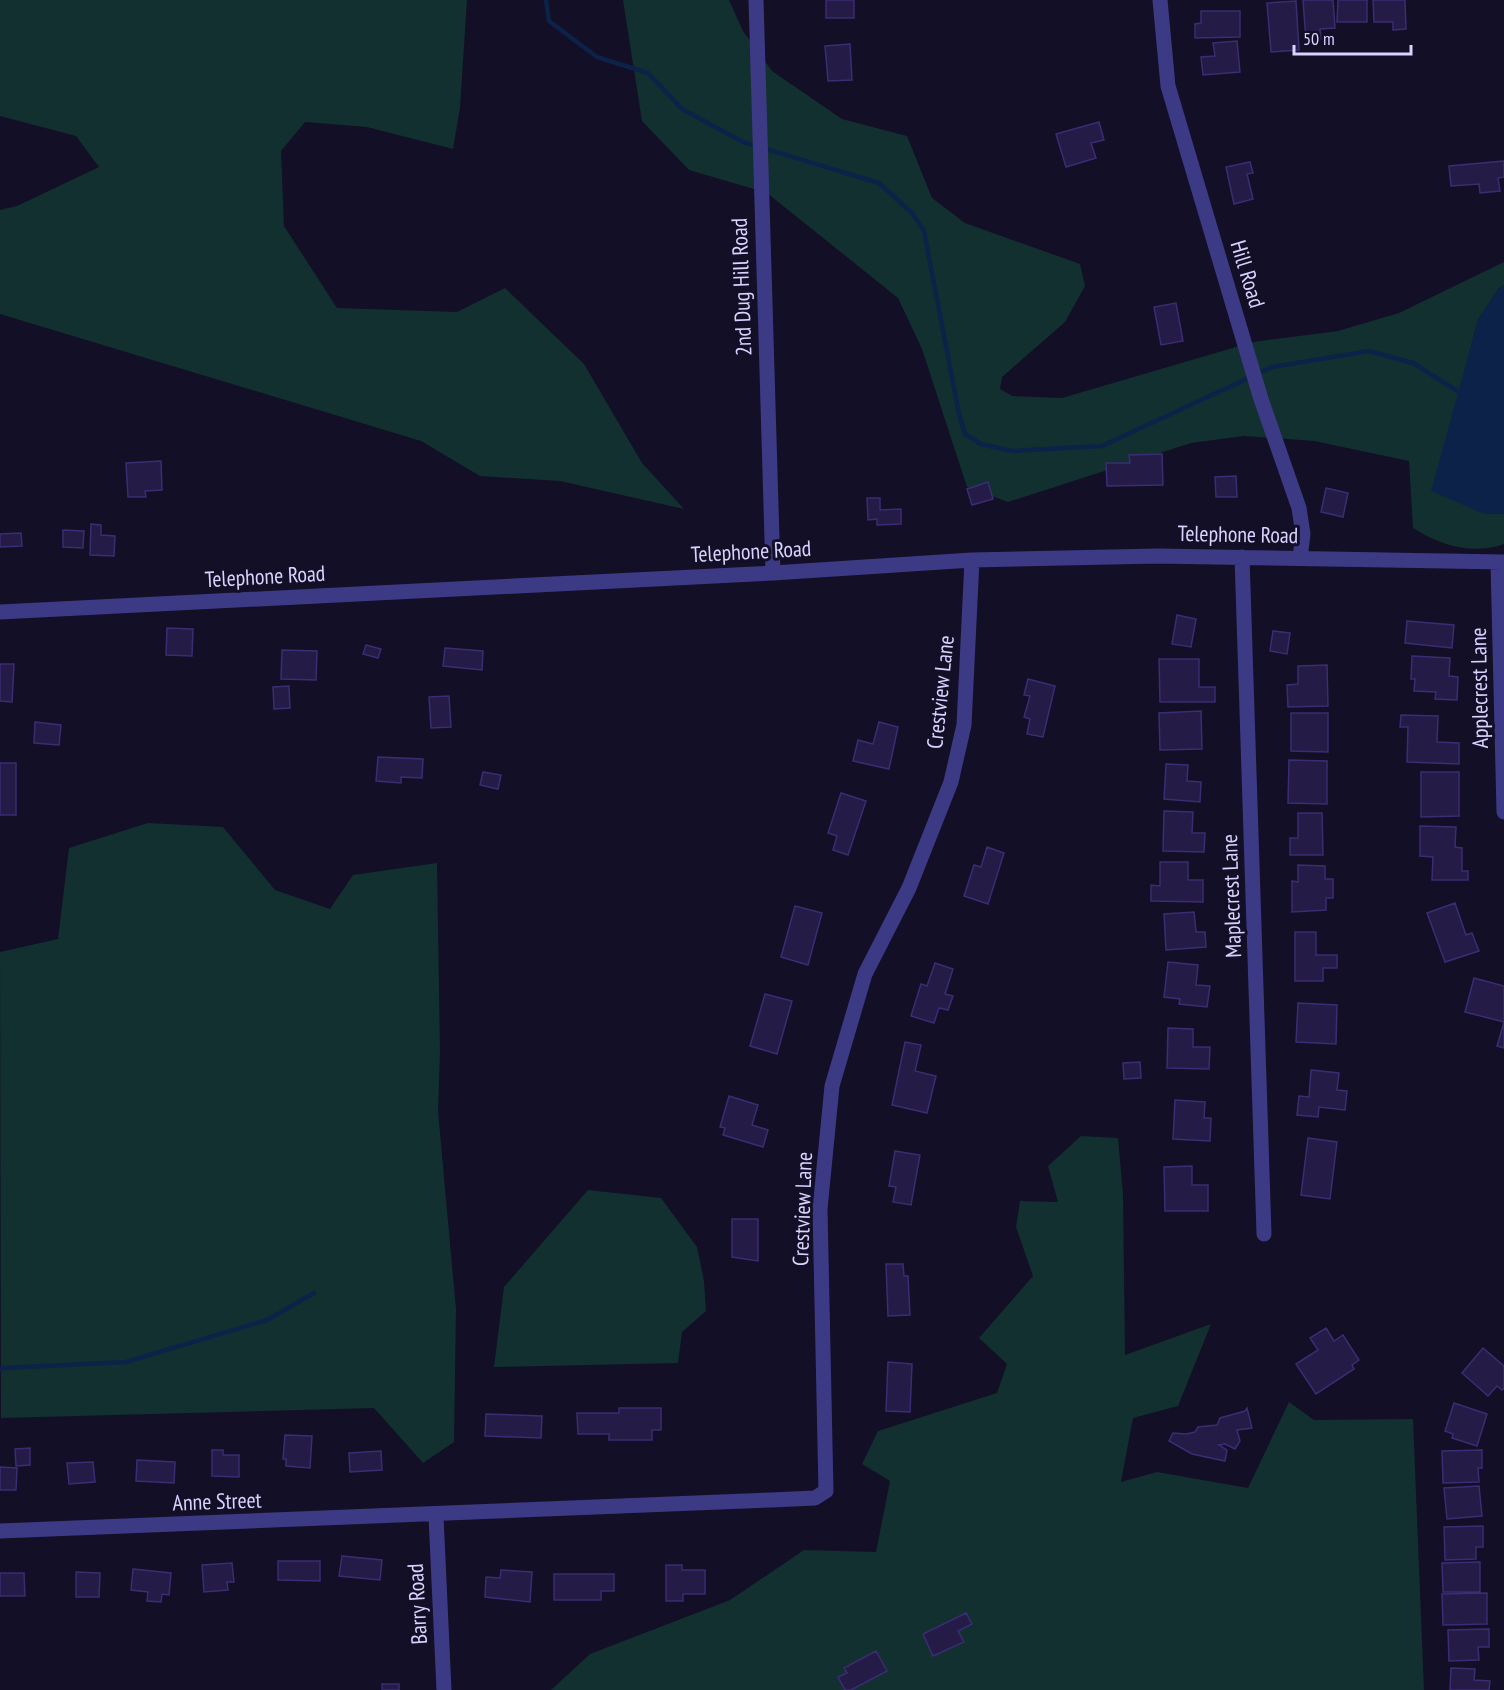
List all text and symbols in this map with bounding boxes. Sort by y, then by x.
scale bar [1294,18,1411,56]
text: 50 m [1303,27,1335,50]
street label: 2nd Dug Hill Road [725,218,757,356]
street label: Hill Road [1225,237,1271,311]
street label: Telephone Road [1177,519,1299,549]
street label: Telephone Road [690,534,812,568]
street label: Telephone Road [204,559,326,593]
street label: Applecrest Lane [1464,627,1494,749]
street label: Crestview Lane [920,634,960,750]
street label: Maplecrest Lane [1215,834,1247,958]
street label: Crestview Lane [786,1152,818,1266]
street label: Anne Street [172,1485,262,1517]
street label: Barry Road [401,1563,433,1645]

